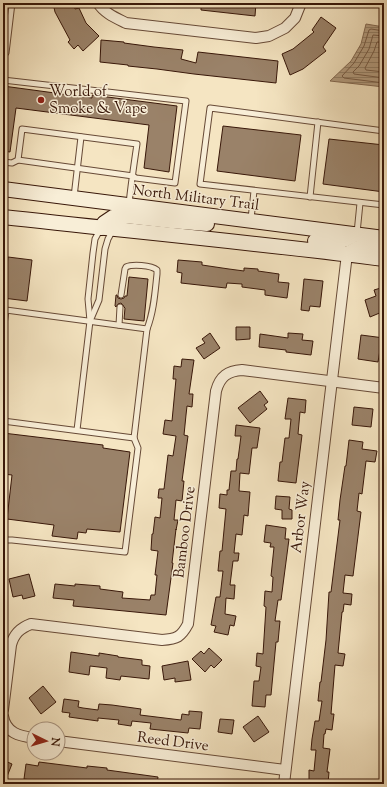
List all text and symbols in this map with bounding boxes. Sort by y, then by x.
place label: World of Smoke & Vape [49,82,147,120]
marker: World of Smoke & Vape [36,95,46,105]
street label: North Military Trail [131,180,260,217]
street label: Arbor Way [287,479,316,554]
street label: Bamboo Drive [169,485,202,579]
north arrow [26,721,66,761]
street label: Reed Drive [136,728,210,757]
text: N [47,736,63,747]

